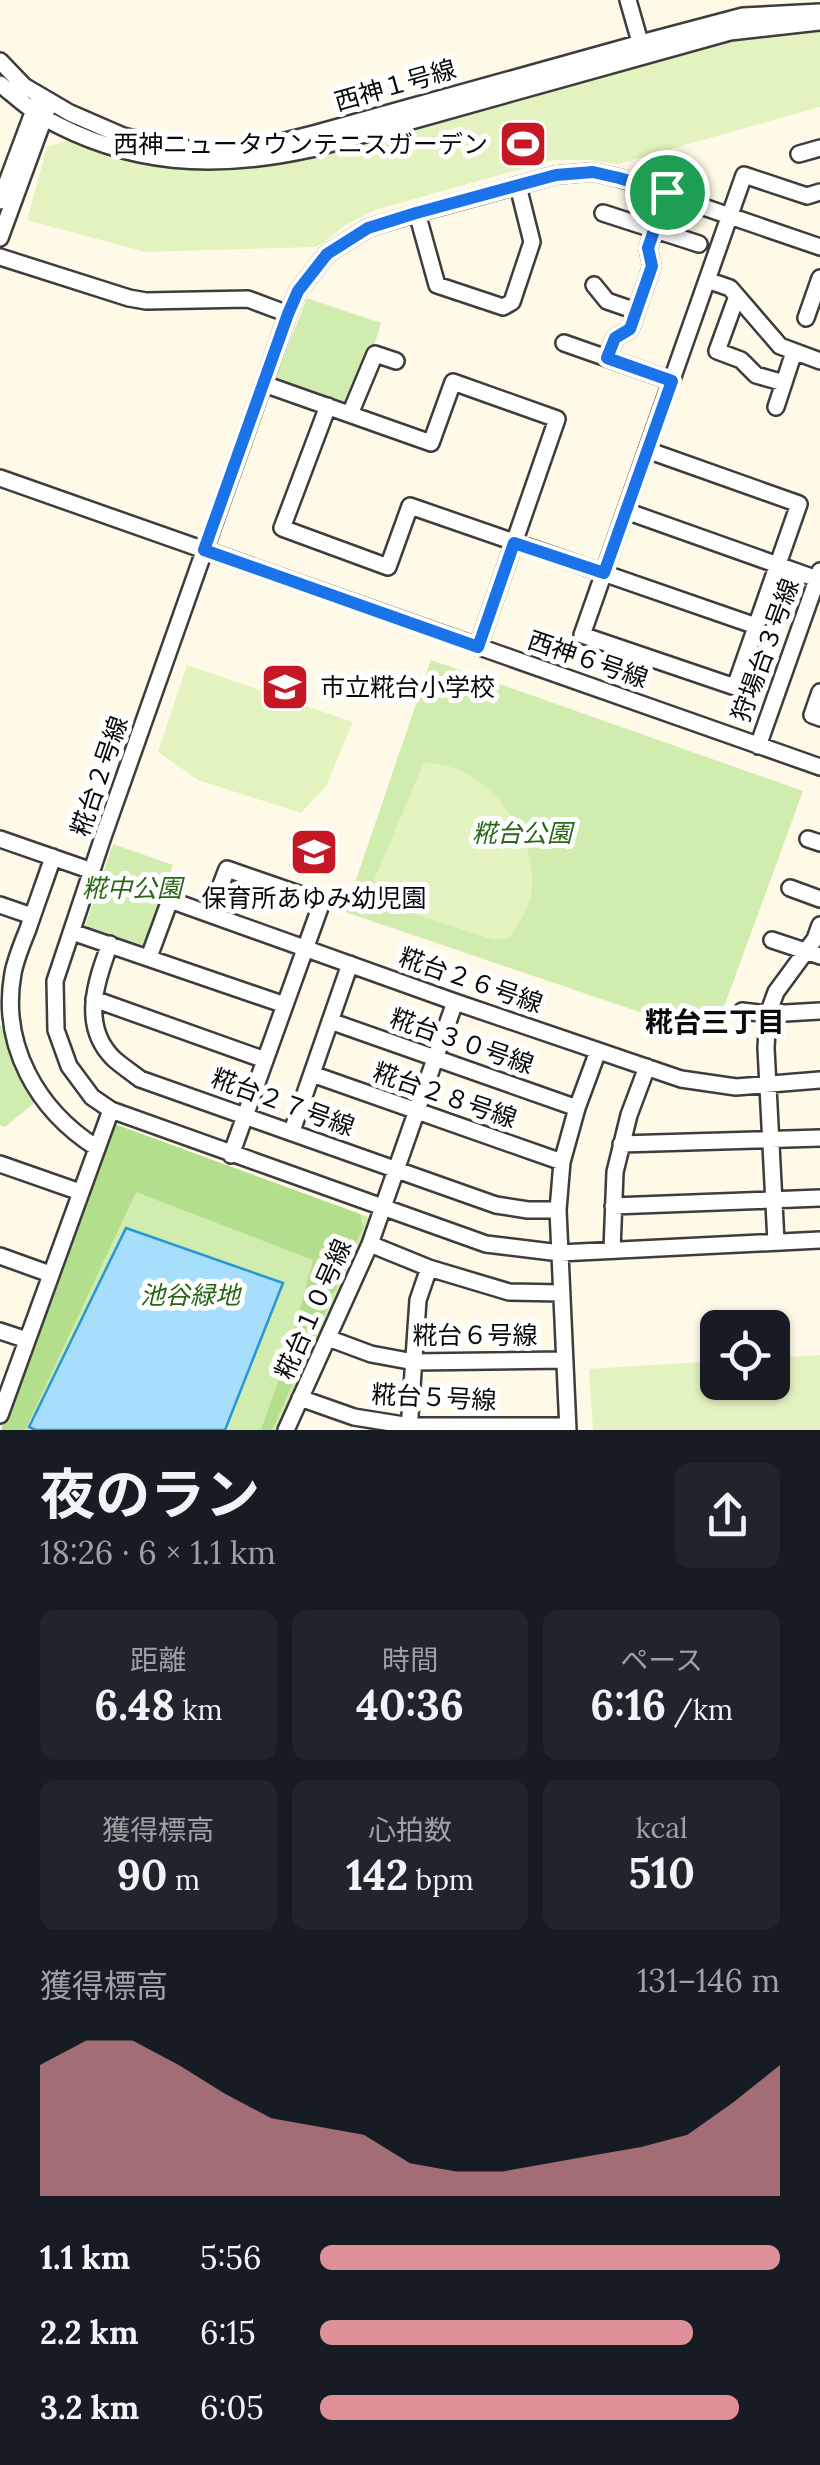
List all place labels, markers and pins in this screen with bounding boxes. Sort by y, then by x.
sports icon: 西神ニュータウンテニスガーデン [497,118,549,170]
place label: 西神ニュータウンテニスガーデン [113,128,488,160]
pin [625,150,710,235]
school or university icon: 市立糀台小学校 [259,661,311,713]
place label: 市立糀台小学校 [320,671,495,703]
school or university icon: 保育所あゆみ幼児園 [288,826,340,878]
place label: 保育所あゆみ幼児園 [201,882,427,914]

